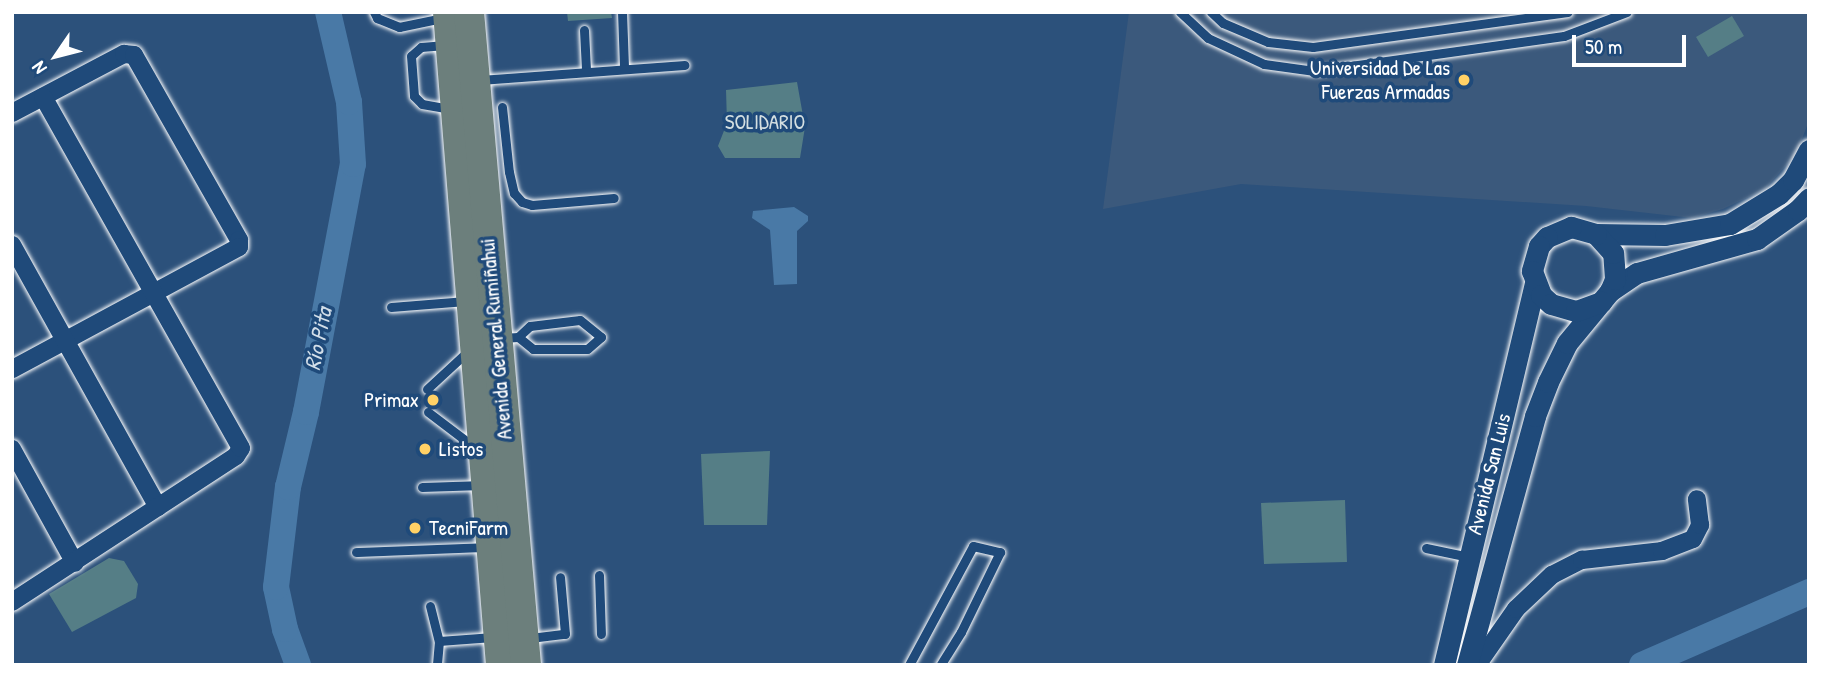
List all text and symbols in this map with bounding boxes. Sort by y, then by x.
north arrow [21,21,91,91]
scale bar [1576,21,1690,65]
text: 50 m [1585,32,1622,61]
place label: Universidad De Las Fuerzas Armadas [1310,55,1450,105]
text: N [25,56,52,80]
marker: Universidad De Las Fuerzas Armadas [1456,72,1472,88]
park label: SOLIDARIO [725,109,805,135]
street label: Avenida General Rumiñahui [475,237,517,441]
water label: Río Pita [298,305,338,373]
place label: Primax [364,387,419,413]
marker: Primax [425,392,441,408]
street label: Avenida San Luis [1462,411,1516,537]
place label: Listos [439,436,483,462]
marker: Listos [417,441,433,457]
place label: TecniFarm [429,515,508,541]
marker: TecniFarm [407,520,423,536]

